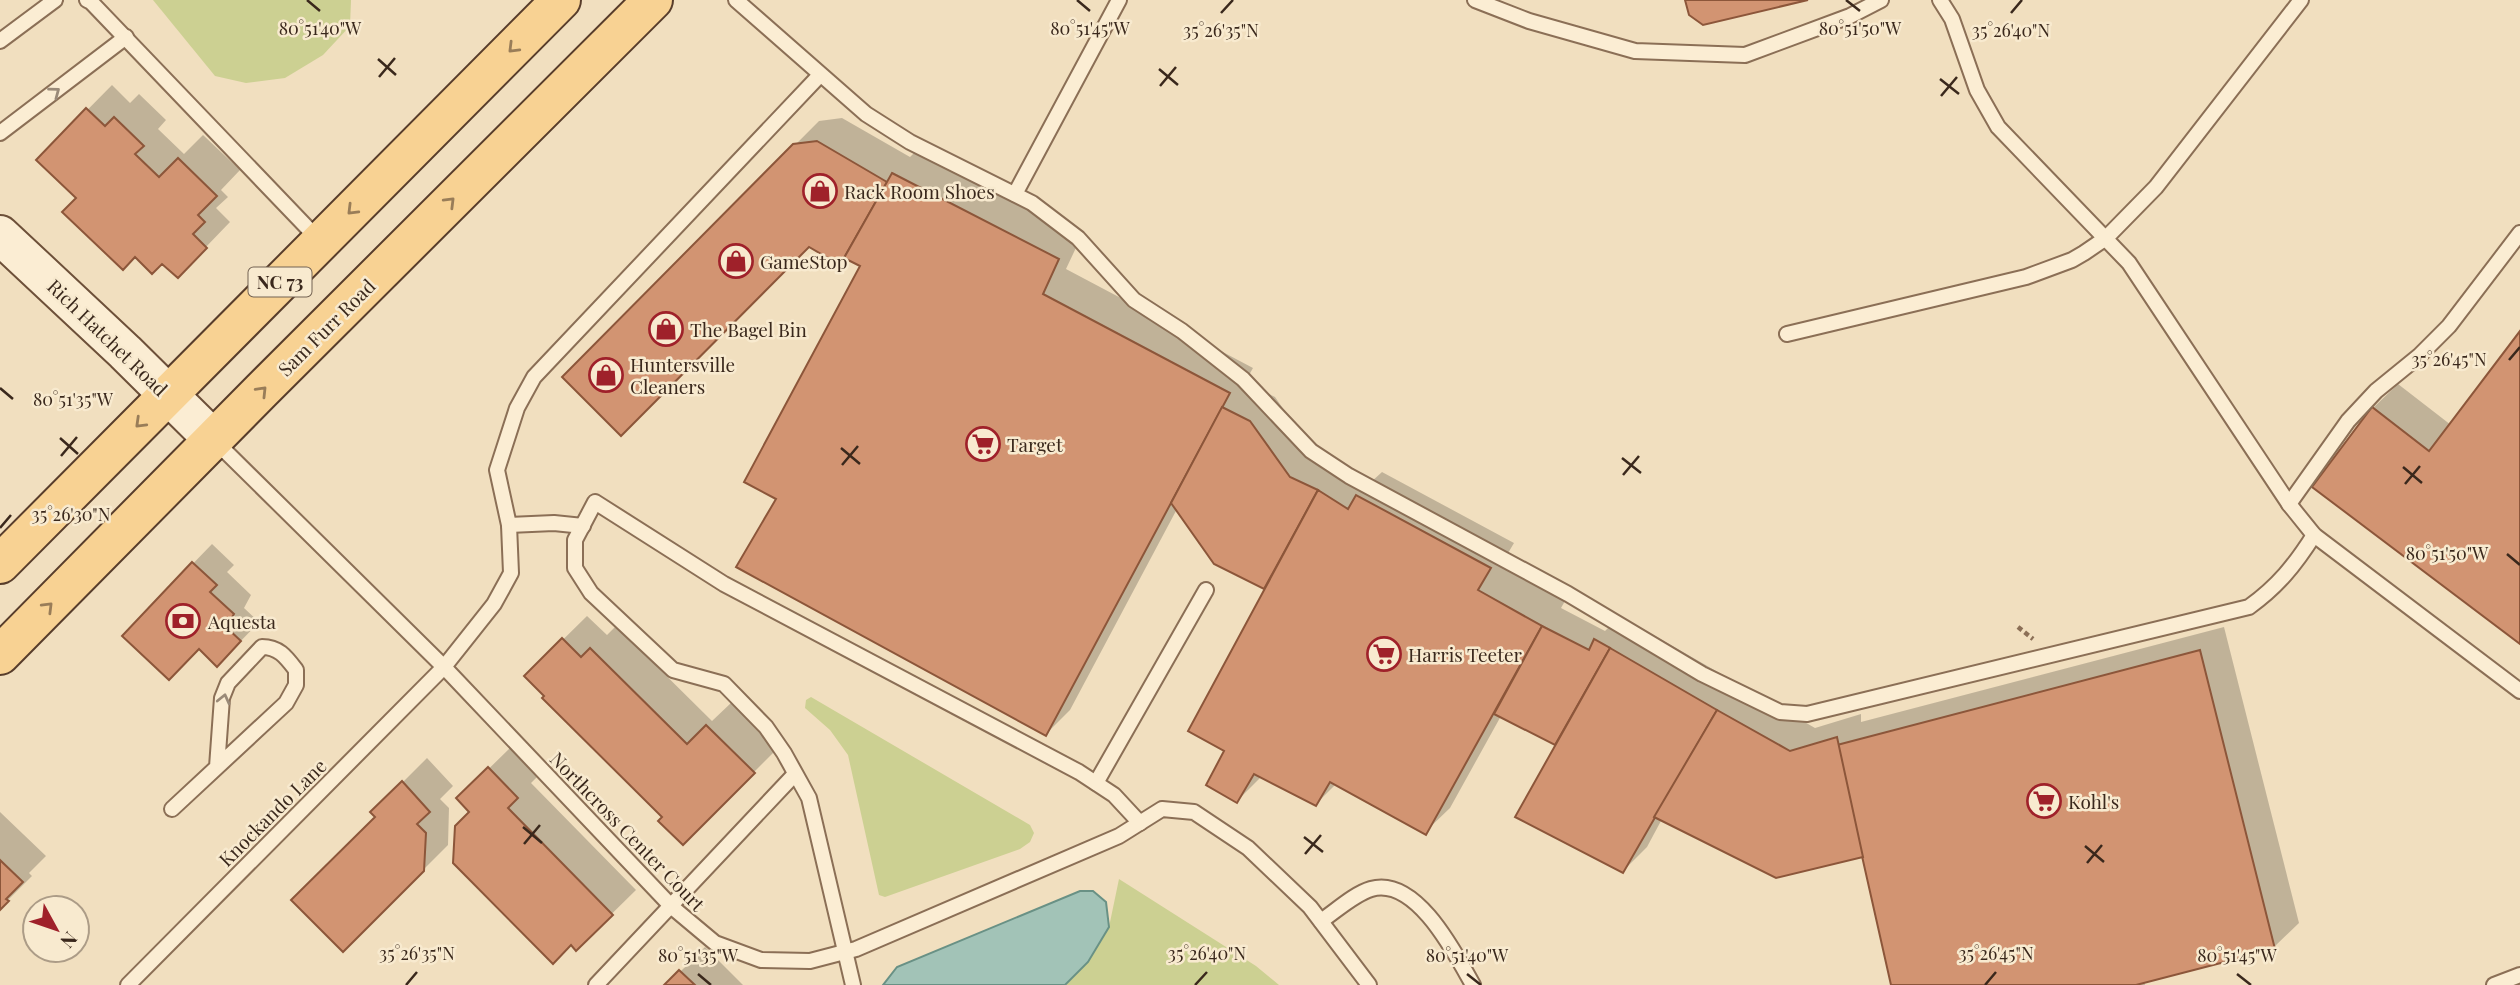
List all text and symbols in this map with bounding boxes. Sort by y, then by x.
text: 80°51'40"W [279,16,362,40]
text: 80°51'45"W [1050,16,1130,40]
text: 80°51'50"W [1819,16,1902,40]
text: 35°26'35"N [1183,18,1259,42]
text: 35°26'40"N [1972,18,2050,42]
one-way arrow [508,40,521,53]
one-way arrow [47,87,59,100]
shop icon: Rack Room Shoes [801,172,839,210]
place label: Rack Room Shoes [844,178,995,204]
one-way arrow [442,198,455,211]
one-way arrow [348,201,361,214]
shop icon: GameStop [717,242,755,280]
place label: GameStop [760,248,848,274]
road number: NC 73 [248,268,312,296]
street label: Rich Hatchet Road [42,273,174,401]
street label: Sam Furr Road [272,273,380,381]
shop icon: The Bagel Bin [647,310,685,348]
place label: The Bagel Bin [690,316,807,342]
text: 35°26'45"N [2411,347,2487,371]
place label: Huntersville Cleaners [630,351,735,399]
shop icon: Huntersville Cleaners [587,356,625,394]
one-way arrow [253,386,266,399]
text: 80°51'35"W [33,387,114,411]
one-way arrow [135,415,148,428]
supermarket icon: Target [964,425,1002,463]
place label: Target [1007,431,1063,457]
text: 35°26'30"N [32,502,111,526]
text: 80°51'50"W [2406,541,2489,565]
bank icon: Aquesta [164,602,202,640]
one-way arrow [40,603,52,615]
place label: Aquesta [207,608,277,634]
supermarket icon: Harris Teeter [1365,635,1403,673]
place label: Harris Teeter [1408,641,1523,667]
one-way arrow [215,693,230,705]
street label: Northcross Center Court [545,746,711,917]
street label: Knockando Lane [213,753,331,871]
supermarket icon: Kohl's [2025,782,2063,820]
place label: Kohl's [2068,788,2119,814]
north arrow [21,894,91,964]
text: N [55,927,84,954]
text: 35°26'35"N [379,941,455,965]
text: 35°26'40"N [1168,941,1246,965]
text: 35°26'45"N [1958,941,2034,965]
text: 80°51'35"W [658,943,739,967]
text: 80°51'40"W [1426,943,1509,967]
text: 80°51'45"W [2197,943,2277,967]

